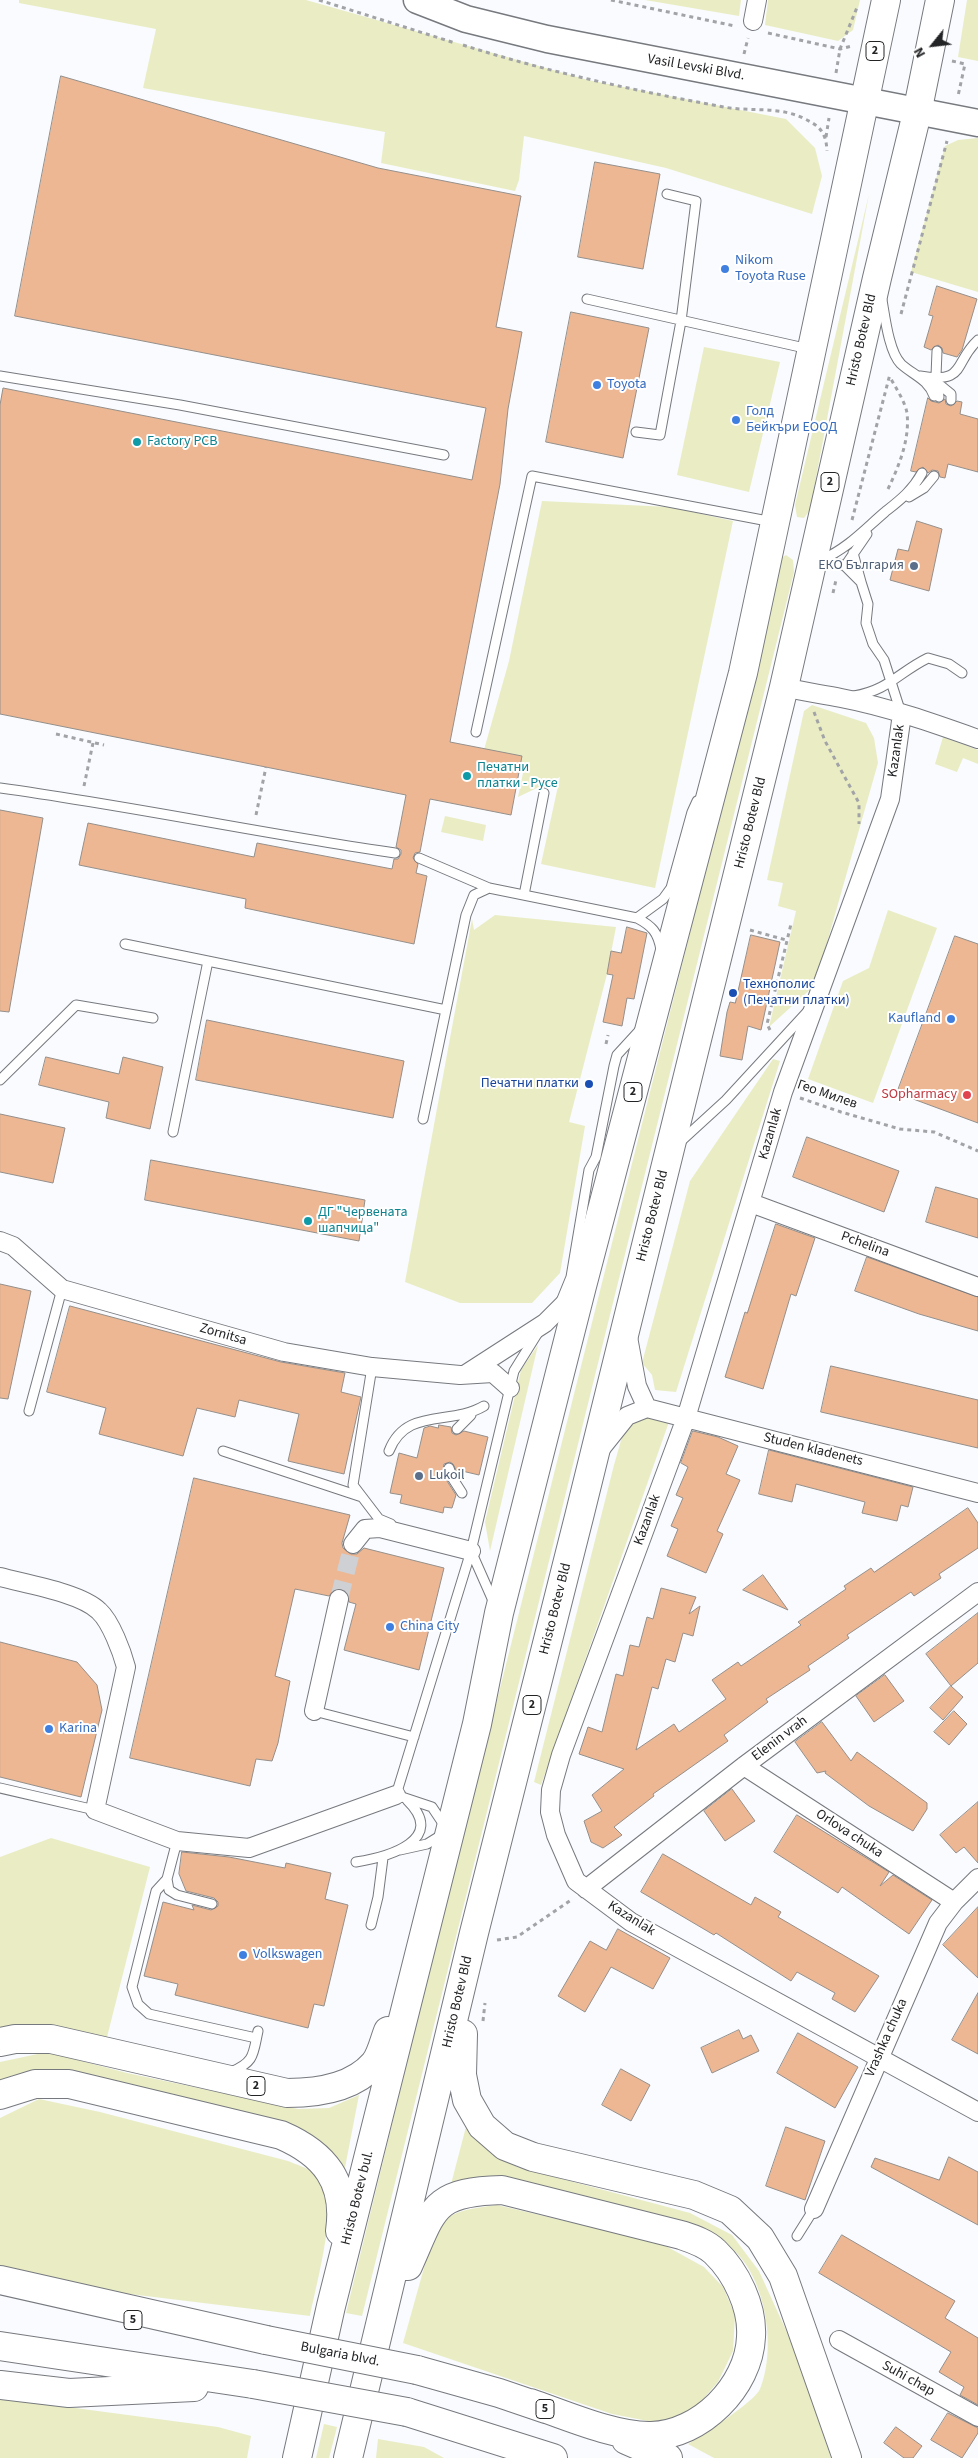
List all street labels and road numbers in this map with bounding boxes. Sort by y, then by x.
road number: 2 [866,41,884,60]
street label: Vasil Levski Blvd. [646,51,746,85]
street label: Hristo Botev Bld [843,292,881,388]
road number: 2 [821,472,839,492]
street label: Kazanlak [885,724,909,778]
street label: Hristo Botev Bld [731,775,771,871]
street label: Гео Милев [795,1077,859,1113]
road number: 2 [624,1082,642,1102]
street label: Kazanlak [756,1106,786,1162]
street label: Hristo Botev Bld [633,1168,673,1264]
street label: Pchelina [839,1229,891,1261]
street label: Zornitsa [197,1320,249,1350]
street label: Studen kladenets [762,1430,864,1470]
street label: Kazanlak [631,1492,665,1548]
street label: Hristo Botev Bld [536,1561,576,1657]
road number: 2 [523,1696,541,1714]
street label: Elenin vrah [749,1713,811,1765]
street label: Orlova chuka [812,1806,886,1862]
street label: Kazanlak [604,1898,658,1940]
street label: Hristo Botev Bld [439,1954,477,2050]
street label: Vrashka chuka [862,1996,912,2080]
road number: 2 [247,2076,265,2096]
street label: Hristo Botev bul. [338,2149,378,2247]
road number: 5 [124,2310,142,2330]
street label: Bulgaria blvd. [299,2339,381,2371]
street label: Suhi chap [879,2358,937,2400]
road number: 5 [536,2400,554,2418]

